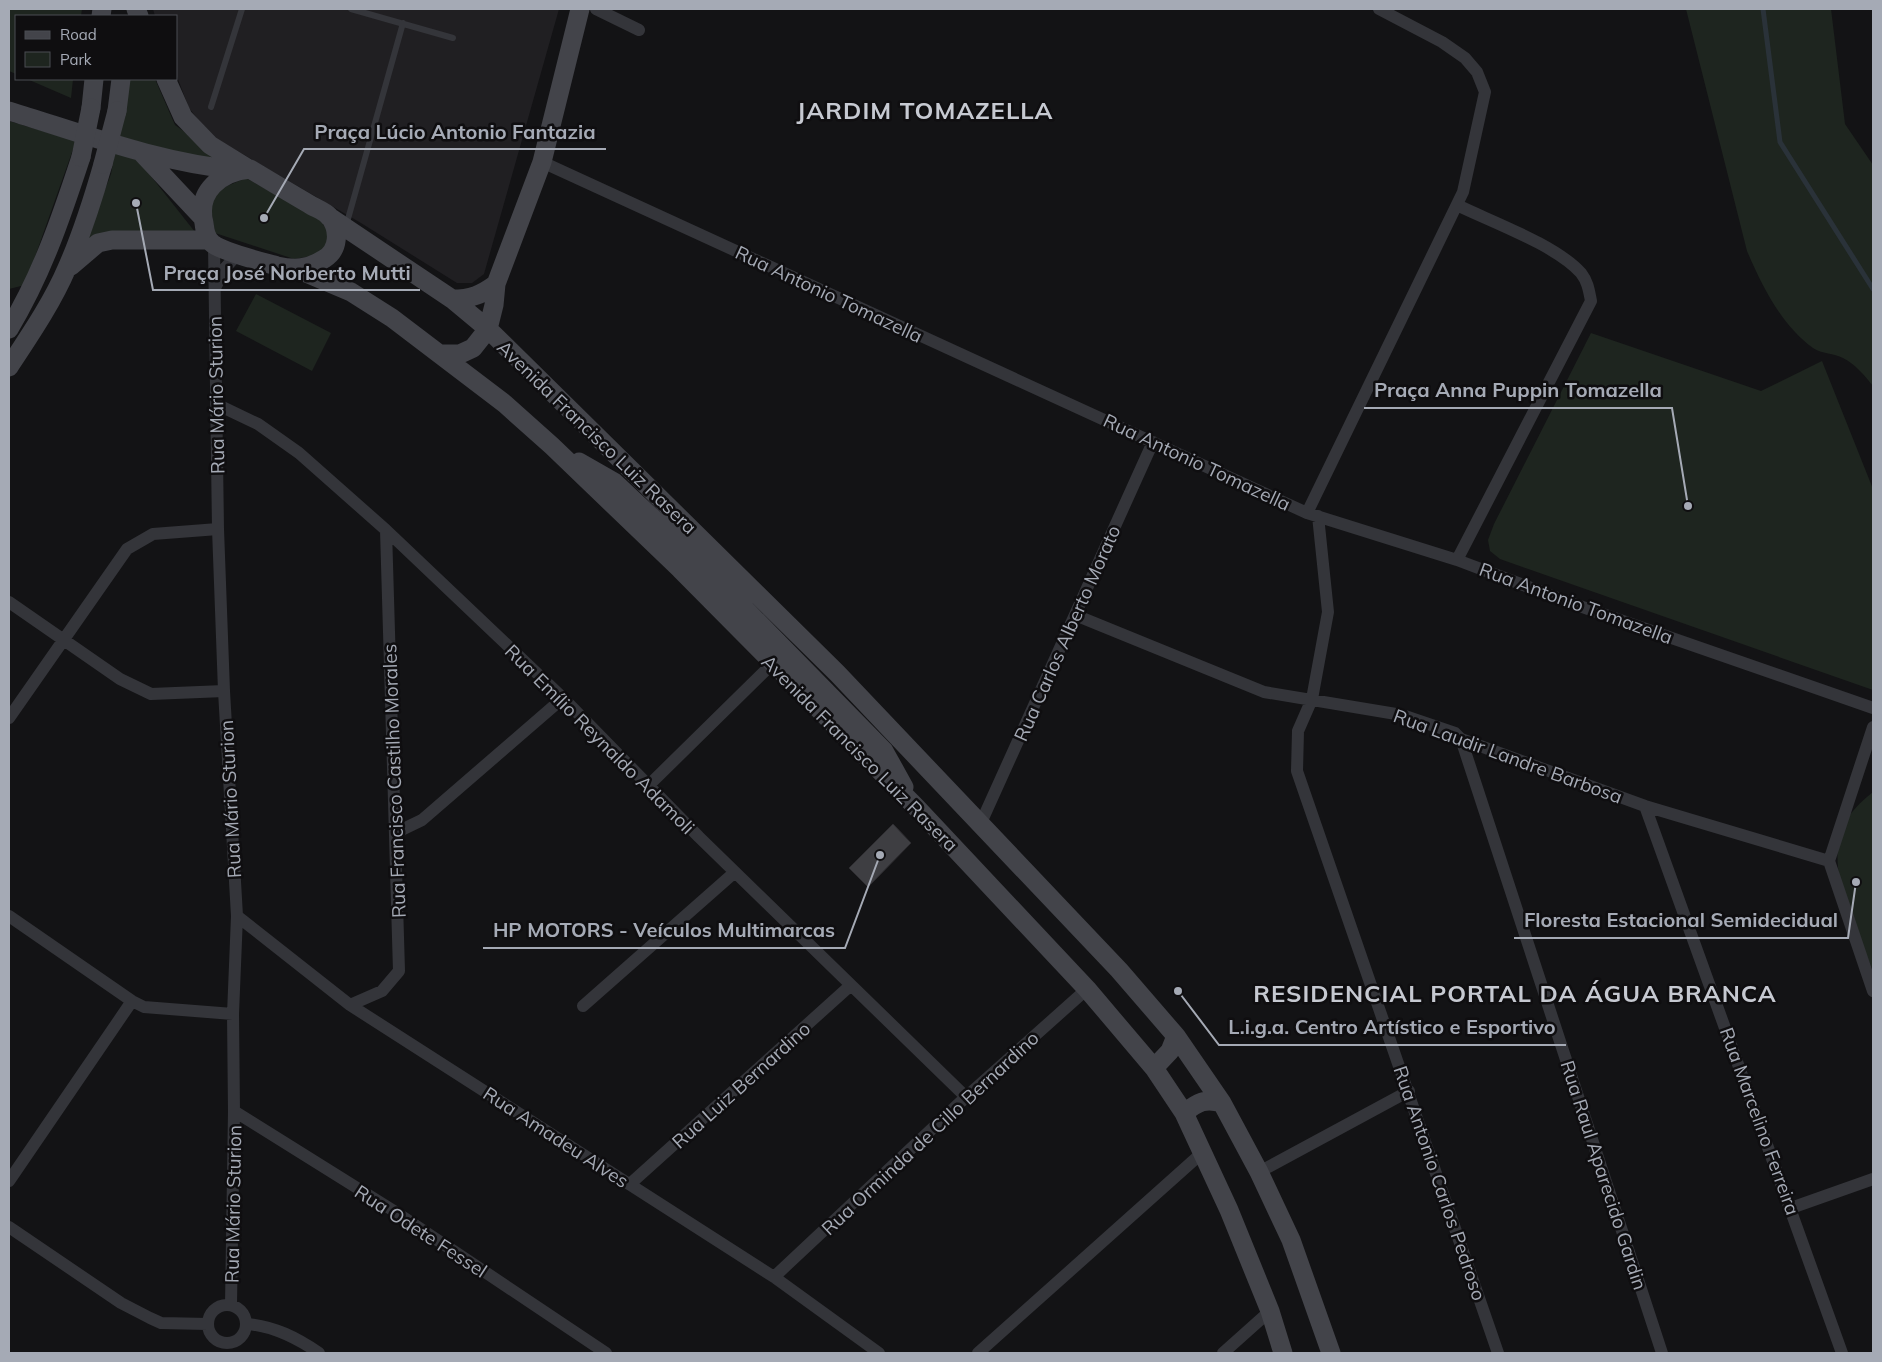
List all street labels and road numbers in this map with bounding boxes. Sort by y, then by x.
street label: Rua Antonio Tomazella [732,240,926,348]
street label: Rua Mário Sturion [203,316,229,474]
street label: Avenida Francisco Luiz Rasera [492,335,702,539]
street label: Rua Antonio Tomazella [1100,408,1294,516]
street label: Rua Carlos Alberto Morato [1008,521,1126,745]
street label: Rua Antonio Tomazella [1476,557,1676,649]
street label: Rua Emílio Reynaldo Adamoli [500,639,700,839]
street label: Rua Francisco Castilho Morales [377,643,411,919]
street label: Avenida Francisco Luiz Rasera [757,650,963,856]
street label: Rua Laudir Landre Barbosa [1390,703,1626,809]
street label: Rua Mário Sturion [214,719,246,879]
street label: Rua Luiz Bernardino [667,1016,815,1154]
street label: Rua Marcelino Ferreira [1715,1024,1805,1218]
street label: Rua Orminda de Cillo Bernardino [816,1026,1044,1240]
street label: Rua Raul Aparecido Gardin [1556,1057,1652,1293]
street label: Rua Antonio Carlos Pedroso [1388,1062,1492,1304]
street label: Rua Amadeu Alves [479,1081,633,1193]
street label: Rua Mário Sturion [220,1125,246,1283]
street label: Rua Odete Fessel [350,1179,492,1283]

